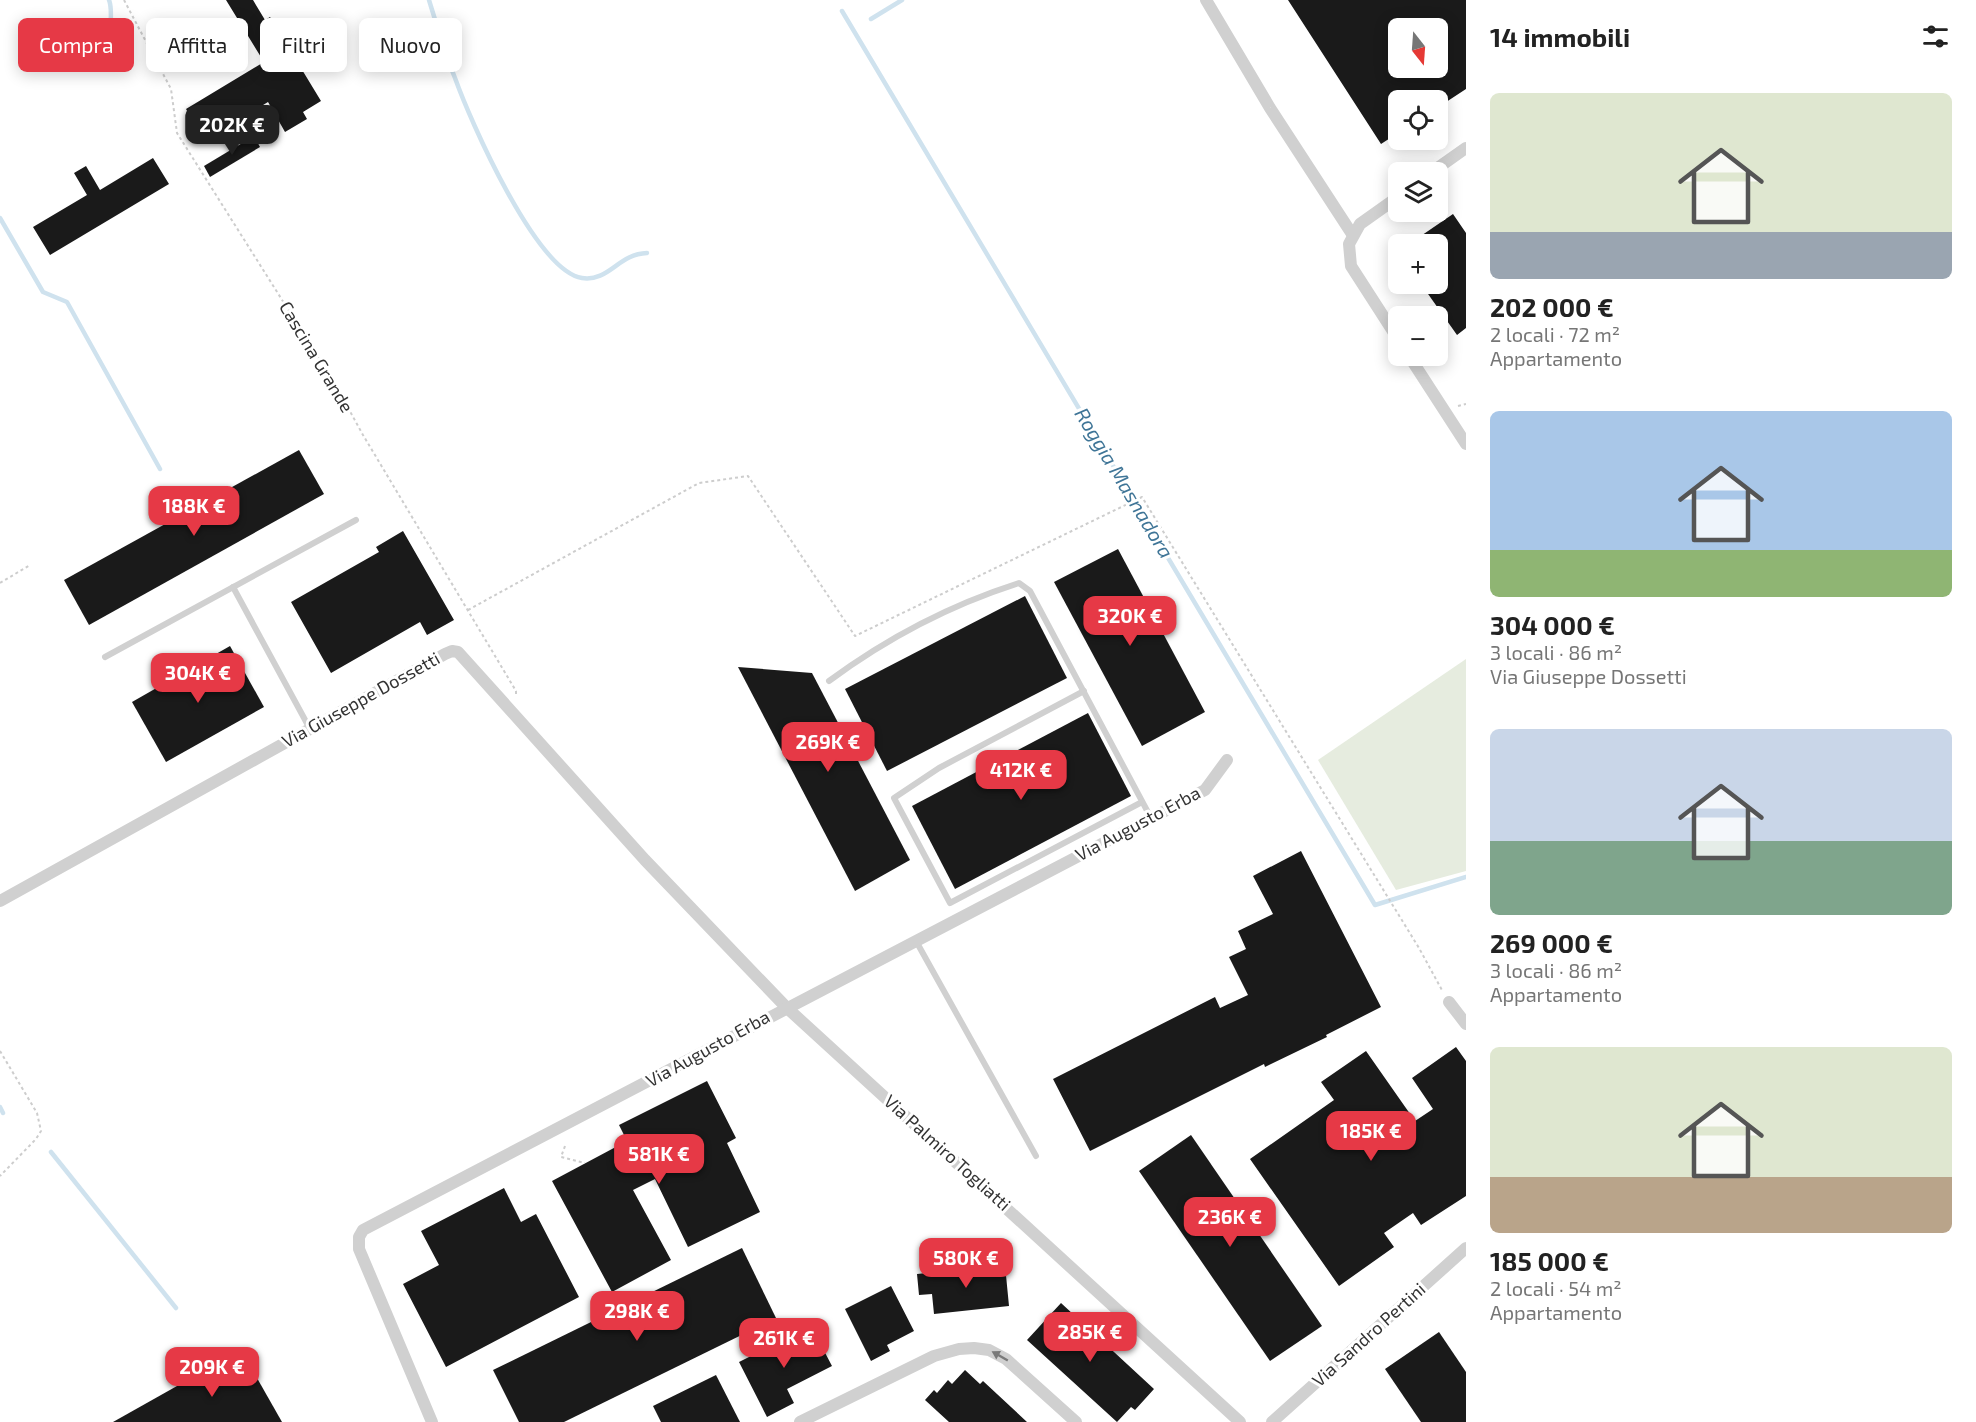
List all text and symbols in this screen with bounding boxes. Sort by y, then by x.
chip: Compra [18,18,134,72]
chip: Affitta [146,18,248,72]
chip: Filtri [260,18,347,72]
chip: Nuovo [359,18,462,72]
north arrow [1388,18,1448,78]
map controls [1388,18,1448,366]
icon: filters [1919,20,1952,53]
text: 14 immobili [1490,21,1630,52]
button: locate [1388,90,1448,150]
pin: 202K € [183,105,281,156]
text: 202K € [199,112,265,136]
icon: home [1667,132,1775,240]
button: layers [1388,162,1448,222]
button: + [1388,234,1448,294]
text: 202 000 € [1490,291,1614,322]
street label: Cascina Grande [275,297,359,416]
button: − [1388,306,1448,366]
text: 2 locali · 72 m² [1490,322,1620,346]
text: Appartamento [1490,346,1622,370]
water label: Roggia Masnadora [1070,403,1179,562]
icon: home [1667,450,1775,558]
pin: 188K € [145,486,243,537]
text: 188K € [162,493,226,517]
pin: 320K € [1081,596,1179,647]
text: 320K € [1097,603,1163,627]
text: 304 000 € [1490,609,1615,640]
text: 3 locali · 86 m² [1490,640,1622,664]
street label: Via Giuseppe Dossetti [278,647,443,752]
pin: 304K € [149,653,247,704]
text: 304K € [165,660,231,684]
text: Via Giuseppe Dossetti [1490,664,1687,688]
pin: 269K € [779,722,877,773]
text: 269K € [796,729,860,753]
pin: 412K € [972,750,1070,801]
text: 412K € [990,757,1052,781]
icon: home [1667,768,1775,876]
street label: Via Augusto Erba [1071,781,1204,865]
text: 269 000 € [1490,927,1613,958]
text: 3 locali · 86 m² [1490,958,1622,982]
text: Appartamento [1490,982,1622,1006]
street label: Via Augusto Erba [642,1005,773,1091]
icon: home [1667,1086,1775,1194]
street label: Via Palmiro Togliatti [880,1090,1015,1215]
pin: 185K € [1322,1111,1420,1162]
text: 185K € [1340,1118,1402,1142]
pin: 581K € [610,1134,708,1185]
text: 581K € [628,1141,690,1165]
pin: 236K € [1181,1197,1279,1248]
text: 236K € [1198,1204,1262,1228]
pin: 580K € [917,1238,1015,1289]
text: 580K € [933,1245,999,1269]
text: 185 000 € [1490,1245,1609,1276]
text: 2 locali · 54 m² [1490,1276,1622,1300]
street label: Via Sandro Pertini [1307,1278,1430,1391]
pin: 298K € [588,1291,686,1342]
text: 298K € [604,1298,670,1322]
text: Appartamento [1490,1300,1622,1324]
pin: 285K € [1041,1312,1139,1363]
pin: 261K € [735,1318,833,1369]
text: 285K € [1058,1319,1122,1343]
text: 261K € [753,1325,815,1349]
pin: 209K € [163,1347,261,1398]
one-way arrow [991,1351,1008,1361]
text: 209K € [179,1354,245,1378]

